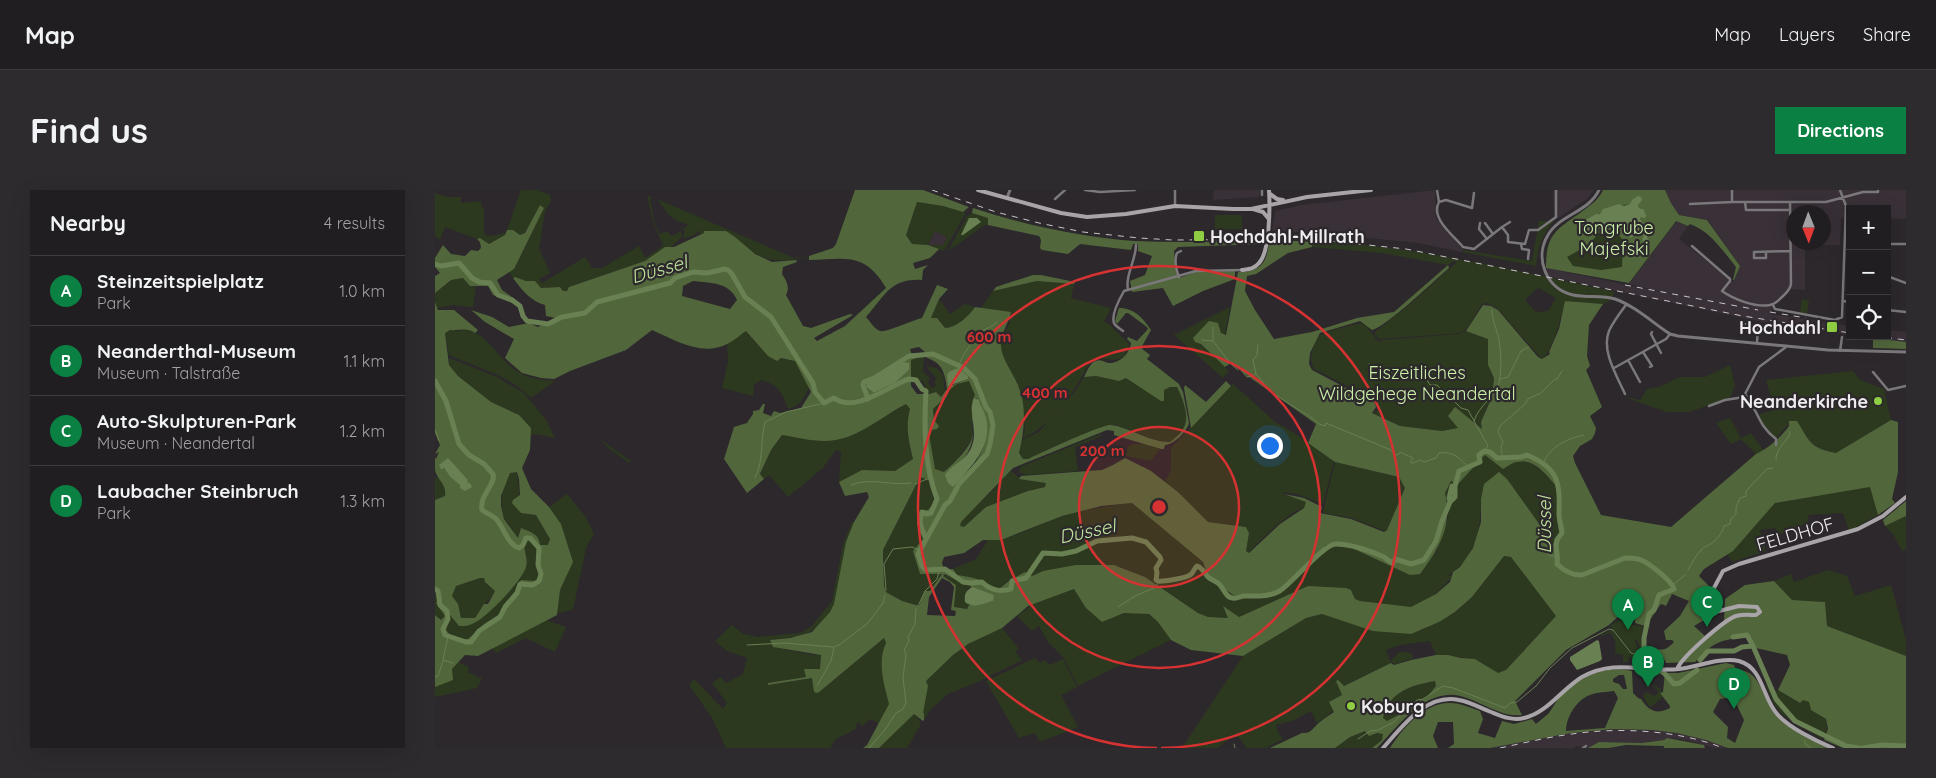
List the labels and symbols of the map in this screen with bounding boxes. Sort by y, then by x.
north arrow [1786,205,1831,250]
park label: Tongrube Majefski [1574,216,1654,260]
place label: Hochdahl-Millrath [1210,225,1365,248]
marker: Hochdahl-Millrath [1192,229,1206,243]
water label: Düssel [628,249,692,288]
place label: Hochdahl [1739,316,1821,339]
marker: Hochdahl [1825,320,1839,334]
text: 600 m [967,327,1011,346]
park label: Eiszeitliches Wildgehege Neandertal [1318,361,1516,405]
text: 400 m [1022,383,1068,402]
place label: Neanderkirche [1740,390,1868,413]
marker: Neanderkirche [1872,395,1884,407]
your location [1257,433,1283,459]
text: 200 m [1080,441,1125,460]
water label: Düssel [1532,494,1556,554]
centre of rings [1150,498,1168,516]
street label: FELDHOF [1753,512,1837,556]
water label: Düssel [1056,513,1120,549]
pin: C [1691,586,1723,627]
pin: A [1612,589,1644,630]
pin: B [1632,646,1664,687]
pin: D [1718,668,1750,709]
place label: Koburg [1361,695,1425,718]
marker: Koburg [1345,700,1357,712]

